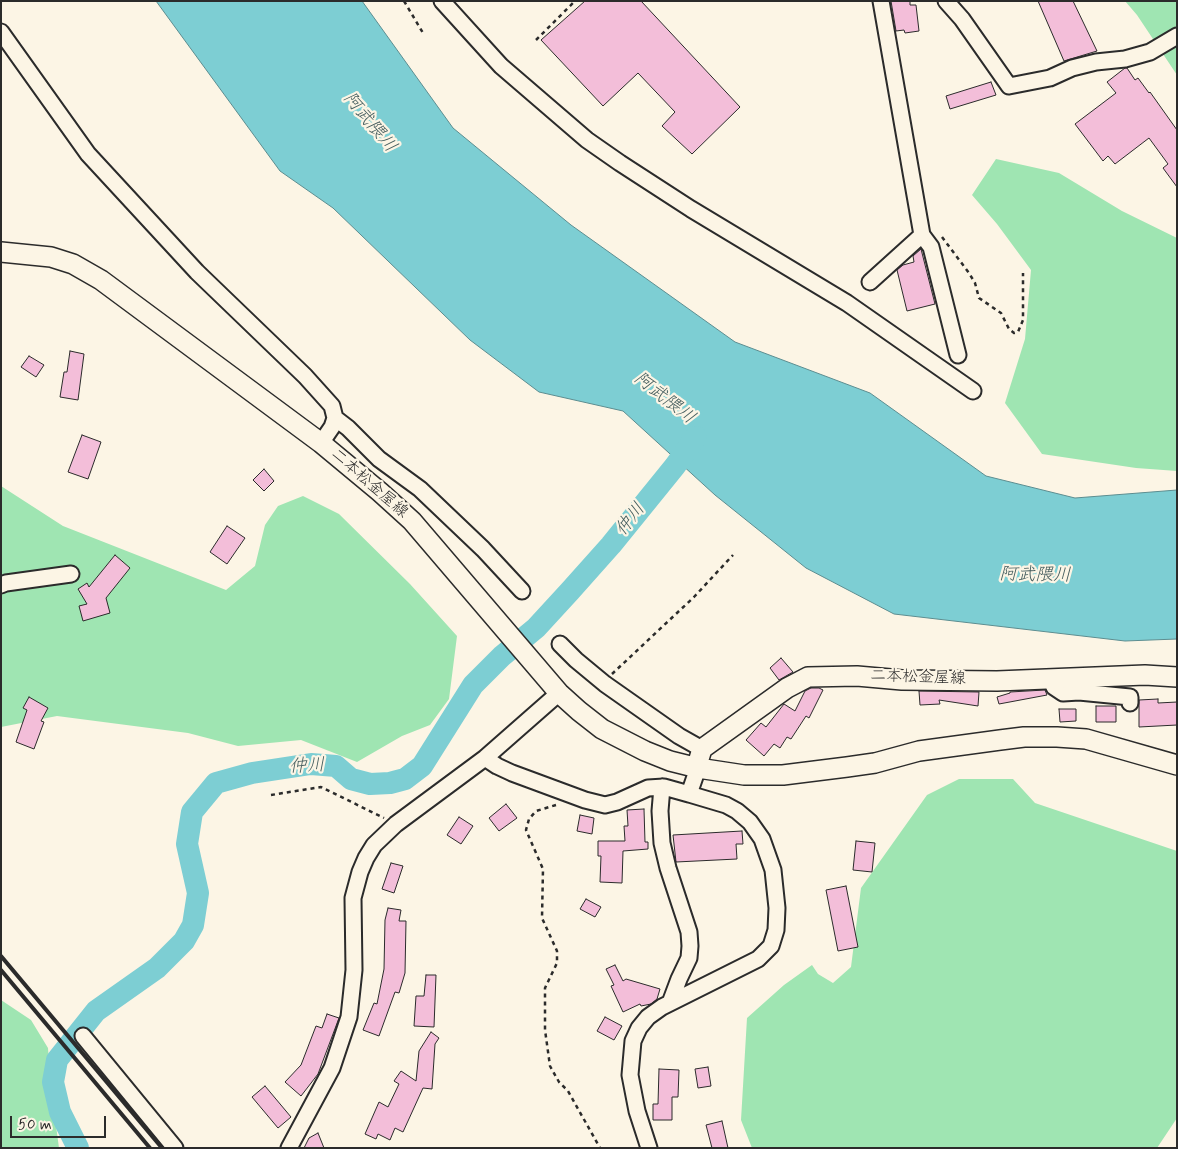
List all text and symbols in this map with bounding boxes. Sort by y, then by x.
water label: 阿武隈川 [338,88,400,158]
water label: 阿武隈川 [629,368,699,430]
street label: 二本松金屋線 [326,445,412,523]
water label: 仲川 [611,499,651,541]
water label: 阿武隈川 [999,565,1071,587]
street label: 二本松金屋線 [870,667,966,689]
water label: 仲川 [288,755,326,779]
scale bar [12,1106,109,1138]
text: 50 m [18,1115,52,1135]

